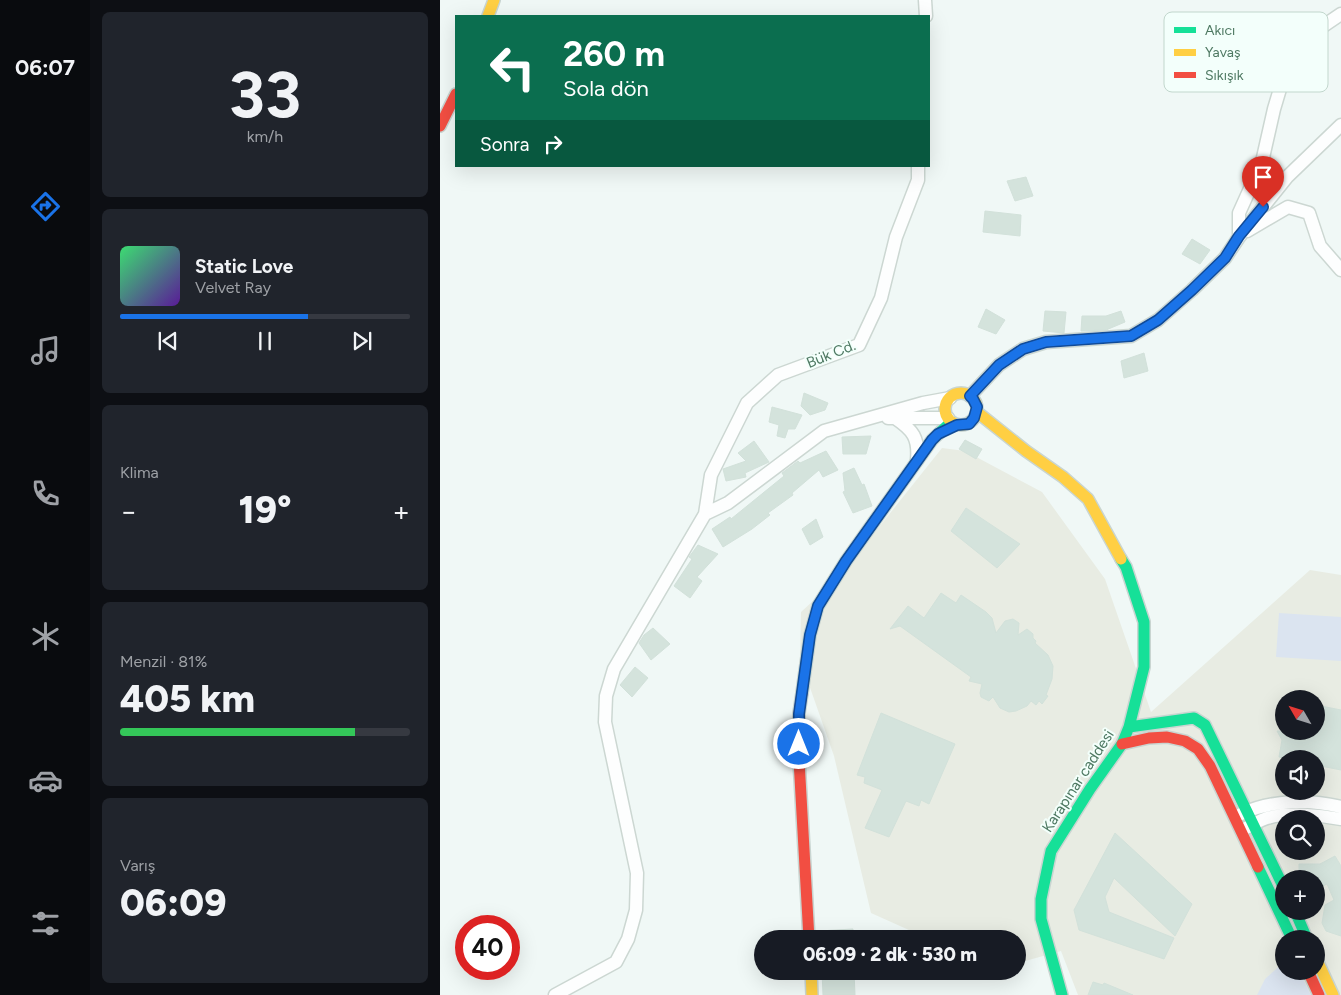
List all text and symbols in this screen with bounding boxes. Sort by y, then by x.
legend [1164,12,1328,92]
text: Akıcı [1205,22,1235,39]
text: 260 m [563,33,665,75]
icon: left [480,35,545,100]
text: Yavaş [1205,44,1241,61]
text: 06:07 [15,54,75,81]
text: 33 [229,55,301,133]
text: Sıkışık [1205,67,1244,84]
text: Sola dön [563,75,649,102]
text: km/h [247,127,283,146]
icon: right [539,130,567,158]
text: Sonra [480,133,529,156]
pin [1242,156,1284,207]
icon: arrive [1249,163,1277,191]
icon: directions [28,189,63,224]
text: Static Love [195,255,293,278]
text: Velvet Ray [195,278,271,297]
icon: previous [154,327,182,355]
icon: pause [251,327,279,355]
icon: next [348,327,376,355]
icon: music [28,333,63,368]
street label: Bük Cd. [804,336,858,372]
text: Klima [120,463,159,482]
icon: phone [28,476,63,511]
text: 19° [238,487,292,533]
text: − [120,494,137,528]
text: + [393,494,410,528]
icon: climate [28,619,63,654]
text: Menzil · 81% [120,652,207,671]
text: 405 km [120,676,255,722]
north arrow [1275,690,1325,740]
map controls [1275,690,1325,980]
position arrow [772,717,824,769]
street label: Karapınar caddesi [1038,726,1118,836]
button: sound [1275,750,1325,800]
icon: car [28,763,63,798]
button: search [1275,810,1325,860]
text: Varış [120,856,155,875]
button: + [1275,870,1325,920]
text: 06:09 [120,880,226,926]
icon: filters [28,906,63,941]
speed limit sign: 40 [455,915,520,980]
button: − [1275,930,1325,980]
text: 06:09 · 2 dk · 530 m [803,943,977,966]

